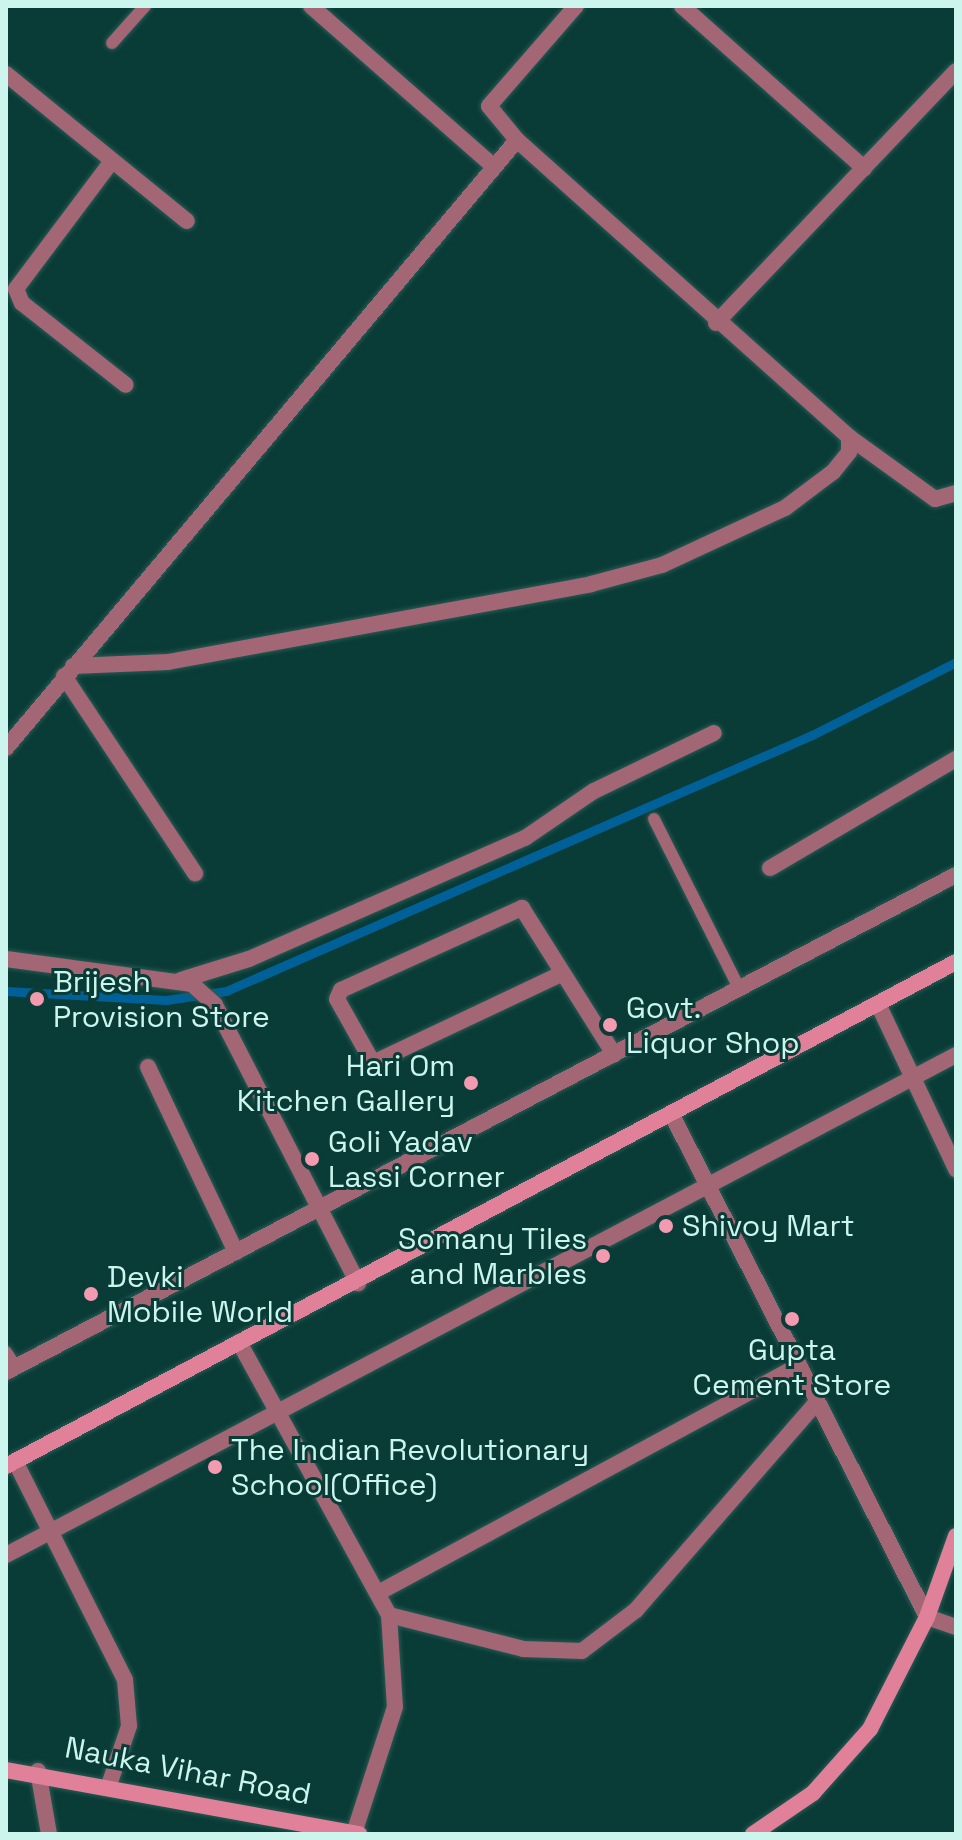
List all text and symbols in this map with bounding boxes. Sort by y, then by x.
place label: Brijesh Provision Store [53,964,270,1034]
marker: Brijesh Provision Store [28,990,46,1008]
place label: Govt. Liquor Shop [626,990,800,1060]
marker: Govt. Liquor Shop [601,1016,619,1034]
place label: Hari Om Kitchen Gallery [237,1048,455,1118]
marker: Hari Om Kitchen Gallery [462,1074,480,1092]
place label: Goli Yadav Lassi Corner [328,1124,505,1194]
marker: Goli Yadav Lassi Corner [303,1150,321,1168]
place label: Shivoy Mart [682,1208,855,1244]
marker: Shivoy Mart [657,1217,675,1235]
place label: Somany Tiles and Marbles [397,1221,587,1292]
marker: Somany Tiles and Marbles [594,1247,612,1265]
place label: Devki Mobile World [107,1259,293,1330]
marker: Devki Mobile World [82,1285,100,1303]
marker: Gupta Cement Store [783,1310,801,1328]
place label: Gupta Cement Store [693,1332,891,1402]
place label: The Indian Revolutionary School(Office) [231,1432,589,1502]
marker: The Indian Revolutionary School(Office) [206,1458,224,1476]
street label: Nauka Vihar Road [62,1729,314,1813]

